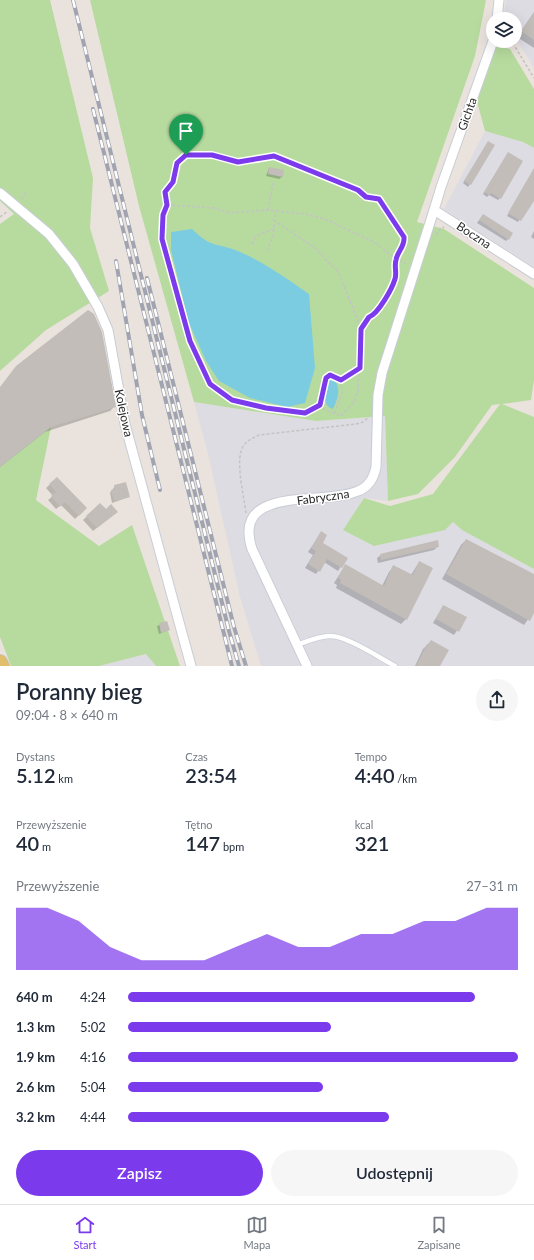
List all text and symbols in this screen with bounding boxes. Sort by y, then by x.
map controls [486,12,522,48]
button: layers [486,12,522,48]
street label: Gichta [454,95,480,133]
pin [169,114,203,155]
icon: arrive [175,120,197,142]
street label: Boczna [454,218,494,252]
street label: Kolejowa [112,388,136,438]
street label: Fabryczna [296,486,350,508]
text: Poranny bieg [16,678,142,705]
button: share [476,679,518,721]
text: 09:04 · 8 × 640 m [16,707,118,723]
text: Dystans [16,750,55,763]
text: Czas [185,750,208,763]
text: Tempo [355,750,387,763]
text: 5.12 [16,763,56,787]
text: 23:54 [185,763,237,787]
text: 4:40 [355,763,395,787]
text: km [56,772,73,785]
text: /km [395,772,417,785]
text: Przewyższenie [16,818,86,831]
text: Tętno [185,818,213,831]
text: kcal [355,818,373,831]
text: 40 [16,831,39,855]
text: 147 [185,831,220,855]
text: 321 [355,831,389,855]
text: m [39,840,51,853]
text: bpm [220,840,244,853]
text: Przewyższenie [16,878,99,894]
text: 27–31 m [466,878,518,894]
text: 640 m [16,989,53,1005]
text: 4:24 [80,989,106,1005]
text: 1.3 km [16,1019,55,1035]
text: 5:02 [80,1019,106,1035]
text: 1.9 km [16,1049,55,1065]
text: 4:16 [80,1049,106,1065]
text: 2.6 km [16,1079,55,1095]
text: 5:04 [80,1079,106,1095]
text: 3.2 km [16,1109,55,1125]
text: 4:44 [80,1109,106,1125]
button: Zapisz [16,1150,263,1196]
button: Udostępnij [271,1150,518,1196]
tab: Start [73,1214,97,1251]
tab: Mapa [243,1214,271,1251]
tab: Zapisane [417,1214,461,1251]

